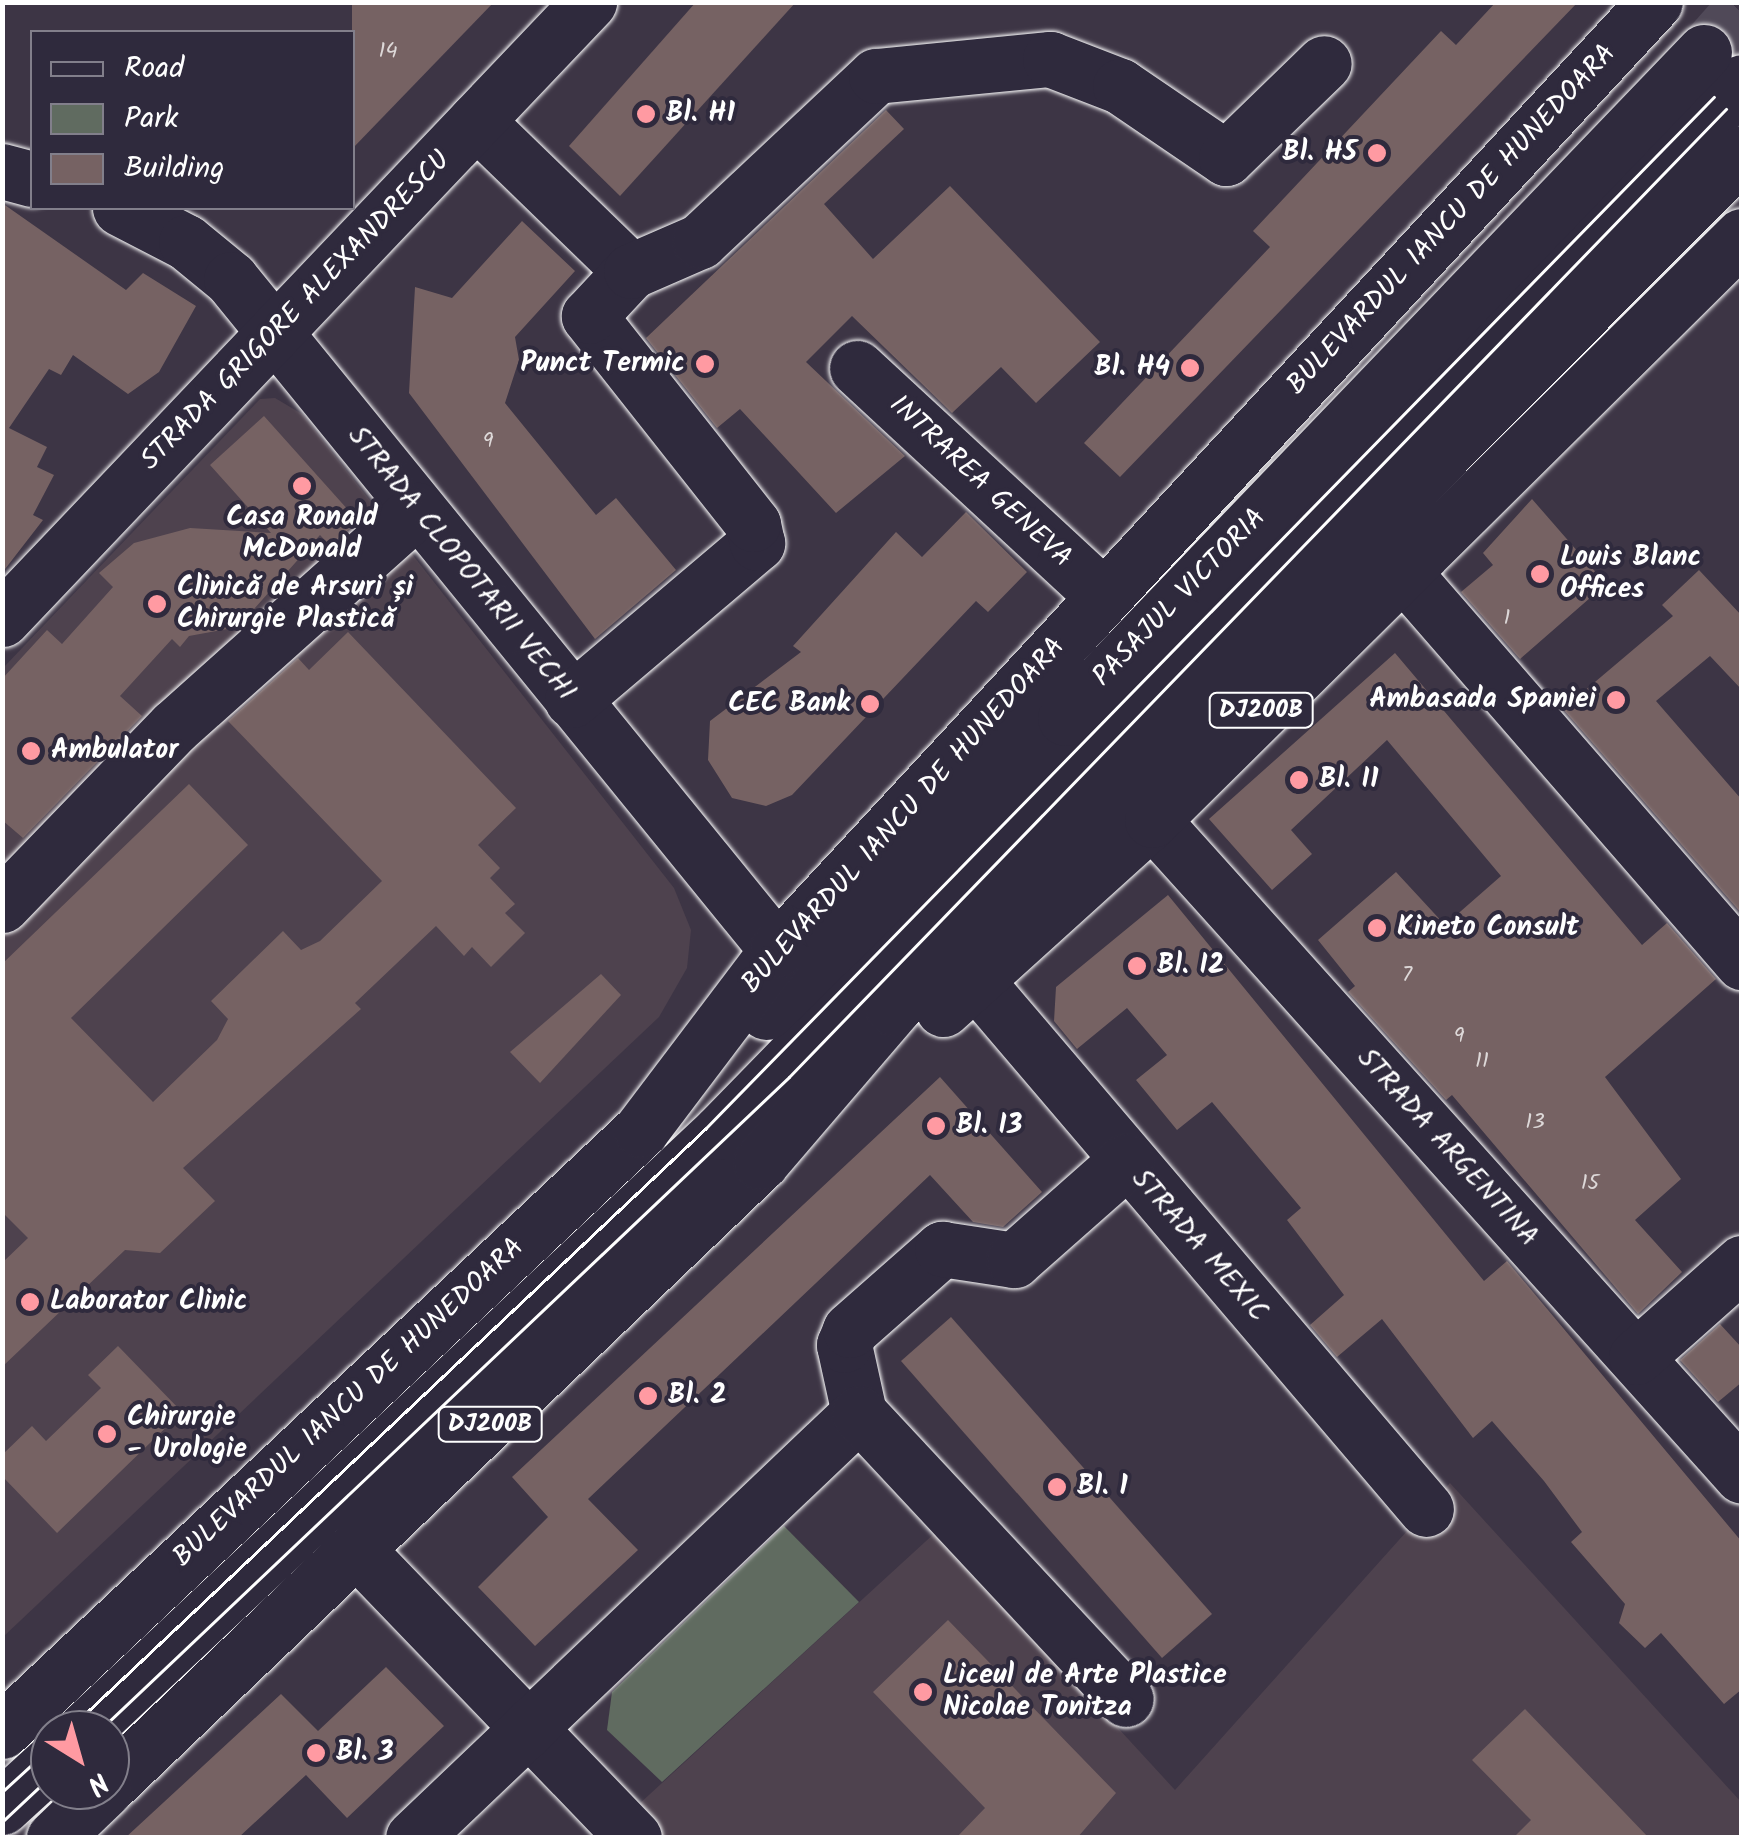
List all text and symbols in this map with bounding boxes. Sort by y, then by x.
legend [30,30,355,210]
street label: BULEVARDUL IANCU DE HUNEDOARA [1280,38,1624,402]
house number: 14 [378,39,398,65]
text: Road [124,45,184,93]
text: Park [124,95,178,143]
place label: Bl. H1 [666,97,735,131]
marker: Bl. H1 [635,103,657,125]
place label: Bl. H5 [1282,136,1357,170]
marker: Bl. H5 [1366,142,1388,164]
street label: STRADA GRIGORE ALEXANDRESCU [134,144,458,478]
text: Building [124,145,224,193]
place label: Punct Termic [520,347,685,381]
place label: Bl. H4 [1094,351,1170,385]
marker: Punct Termic [694,353,716,375]
marker: Bl. H4 [1179,357,1201,379]
street label: INTRAREA GENEVA [882,389,1078,575]
street label: STRADA CLOPOTARII VECHI [340,420,582,708]
house number: 9 [483,429,493,455]
marker: Casa Ronald McDonald [291,475,313,497]
place label: Casa Ronald McDonald [226,501,378,567]
street label: PASAJUL VICTORIA [1086,502,1274,694]
place label: Louis Blanc Offices [1560,541,1701,607]
marker: Louis Blanc Offices [1529,563,1551,585]
place label: Clinică de Arsuri și Chirurgie Plastică [177,571,413,637]
marker: Clinică de Arsuri și Chirurgie Plastică [146,593,168,615]
house number: 1 [1504,606,1510,632]
street label: BULEVARDUL IANCU DE HUNEDOARA [735,631,1073,1001]
place label: Ambasada Spaniei [1369,683,1596,717]
place label: CEC Bank [728,687,850,721]
marker: Ambasada Spaniei [1605,689,1627,711]
road number: DJ200B [1208,690,1314,730]
marker: CEC Bank [859,693,881,715]
place label: Ambulator [51,734,178,768]
marker: Ambulator [20,740,42,762]
place label: Bl. I1 [1319,763,1378,797]
marker: Bl. I1 [1288,769,1310,791]
place label: Kineto Consult [1397,911,1579,945]
marker: Kineto Consult [1366,917,1388,939]
place label: Bl. I2 [1157,949,1224,983]
marker: Bl. I2 [1126,955,1148,977]
house number: 7 [1402,963,1412,989]
house number: 9 [1454,1024,1464,1050]
street label: STRADA ARGENTINA [1349,1042,1545,1254]
house number: 11 [1475,1049,1489,1075]
place label: Bl. I3 [956,1109,1022,1143]
house number: 13 [1525,1110,1545,1136]
marker: Bl. I3 [925,1115,947,1137]
street label: STRADA MEXIC [1124,1163,1274,1329]
house number: 15 [1581,1171,1599,1197]
street label: BULEVARDUL IANCU DE HUNEDOARA [167,1231,531,1575]
place label: Laborator Clinic [50,1285,247,1319]
marker: Laborator Clinic [19,1291,41,1313]
place label: Bl. 2 [668,1379,727,1413]
marker: Bl. 2 [637,1385,659,1407]
place label: Chirurgie - Urologie [127,1401,247,1467]
road number: DJ200B [438,1404,542,1444]
marker: Chirurgie - Urologie [96,1423,118,1445]
place label: Bl. 1 [1077,1470,1128,1504]
marker: Bl. 1 [1046,1476,1068,1498]
place label: Liceul de Arte Plastice Nicolae Tonitza [943,1659,1227,1725]
marker: Liceul de Arte Plastice Nicolae Tonitza [912,1681,934,1703]
north arrow [30,1710,130,1810]
place label: Bl. 3 [336,1736,394,1770]
marker: Bl. 3 [305,1742,327,1764]
text: N [77,1759,118,1806]

